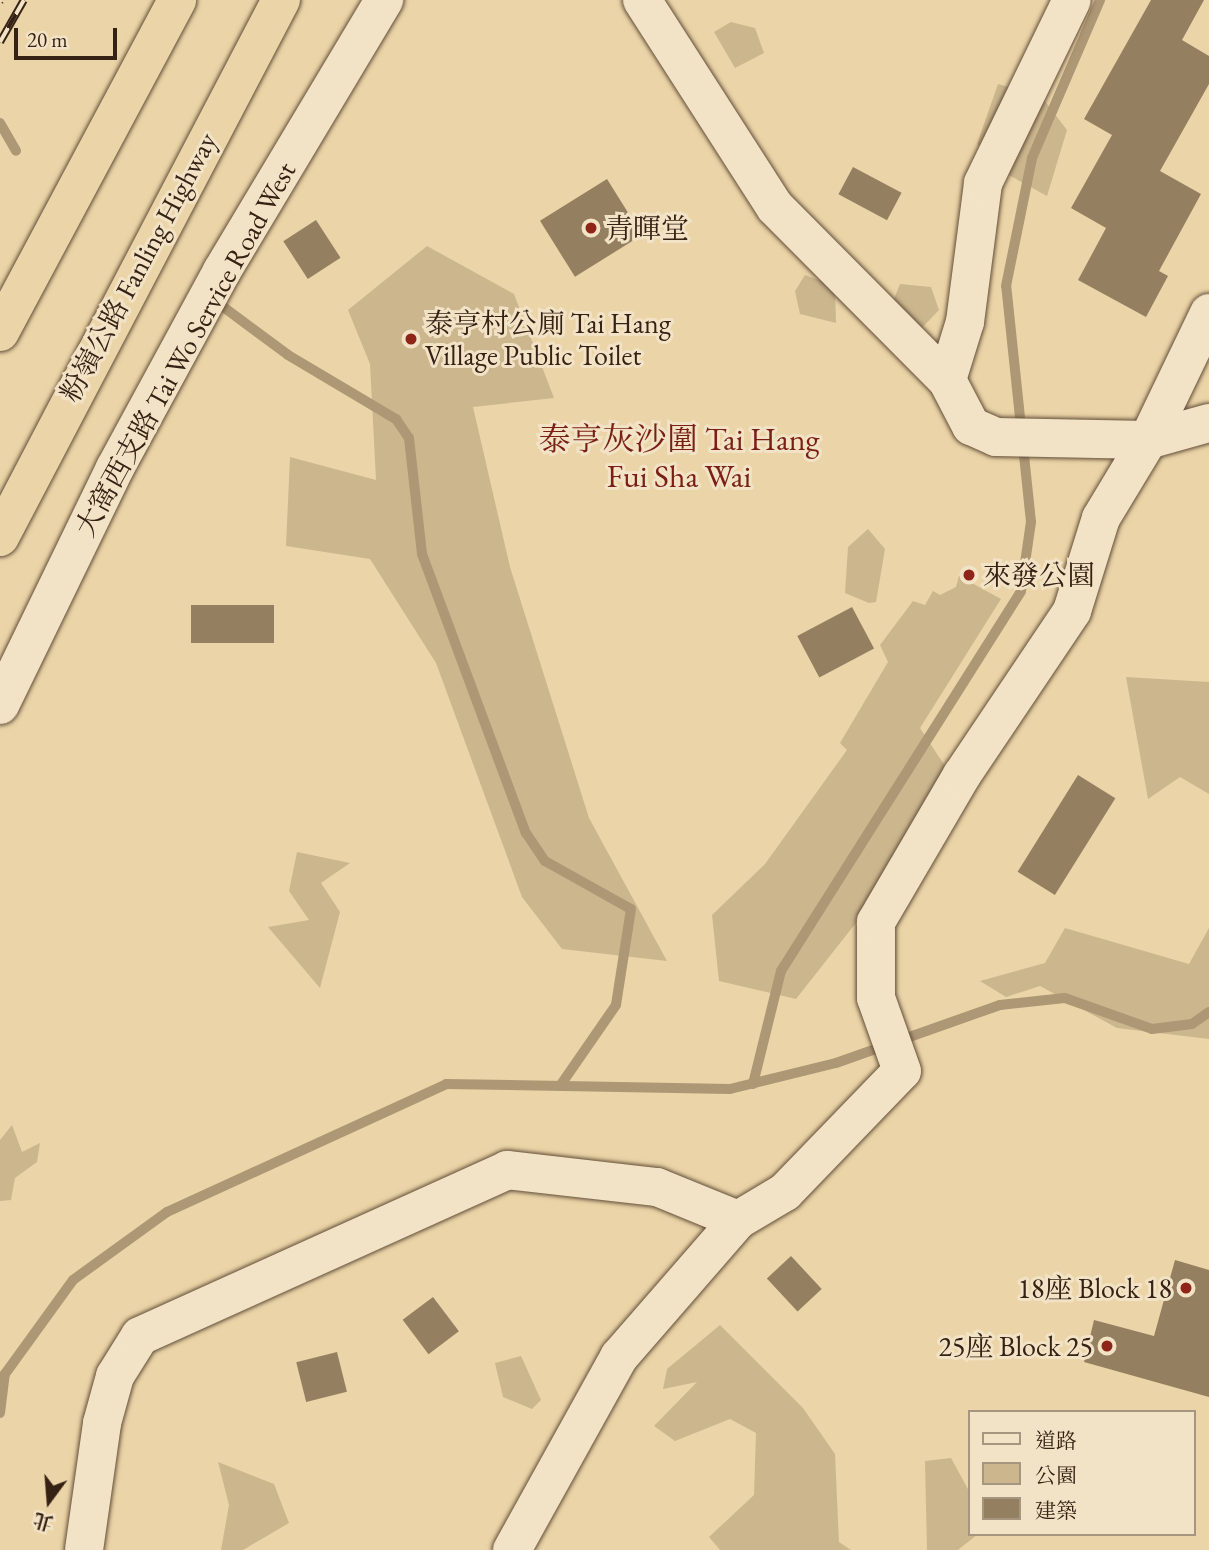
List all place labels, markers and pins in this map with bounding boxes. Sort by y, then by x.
place label: 青暉堂 [605,211,689,245]
marker: 青暉堂 [583,220,599,236]
place label: 泰亨村公廁 Tai Hang Village Public Toilet [425,306,671,372]
marker: 泰亨村公廁 Tai Hang Village Public Toilet [403,331,419,347]
place label: 來發公園 [983,558,1095,592]
marker: 來發公園 [961,567,977,583]
place label: 18座 Block 18 [1017,1271,1172,1305]
marker: 18座 Block 18 [1178,1280,1194,1296]
place label: 25座 Block 25 [938,1329,1093,1363]
marker: 25座 Block 25 [1099,1338,1115,1354]

